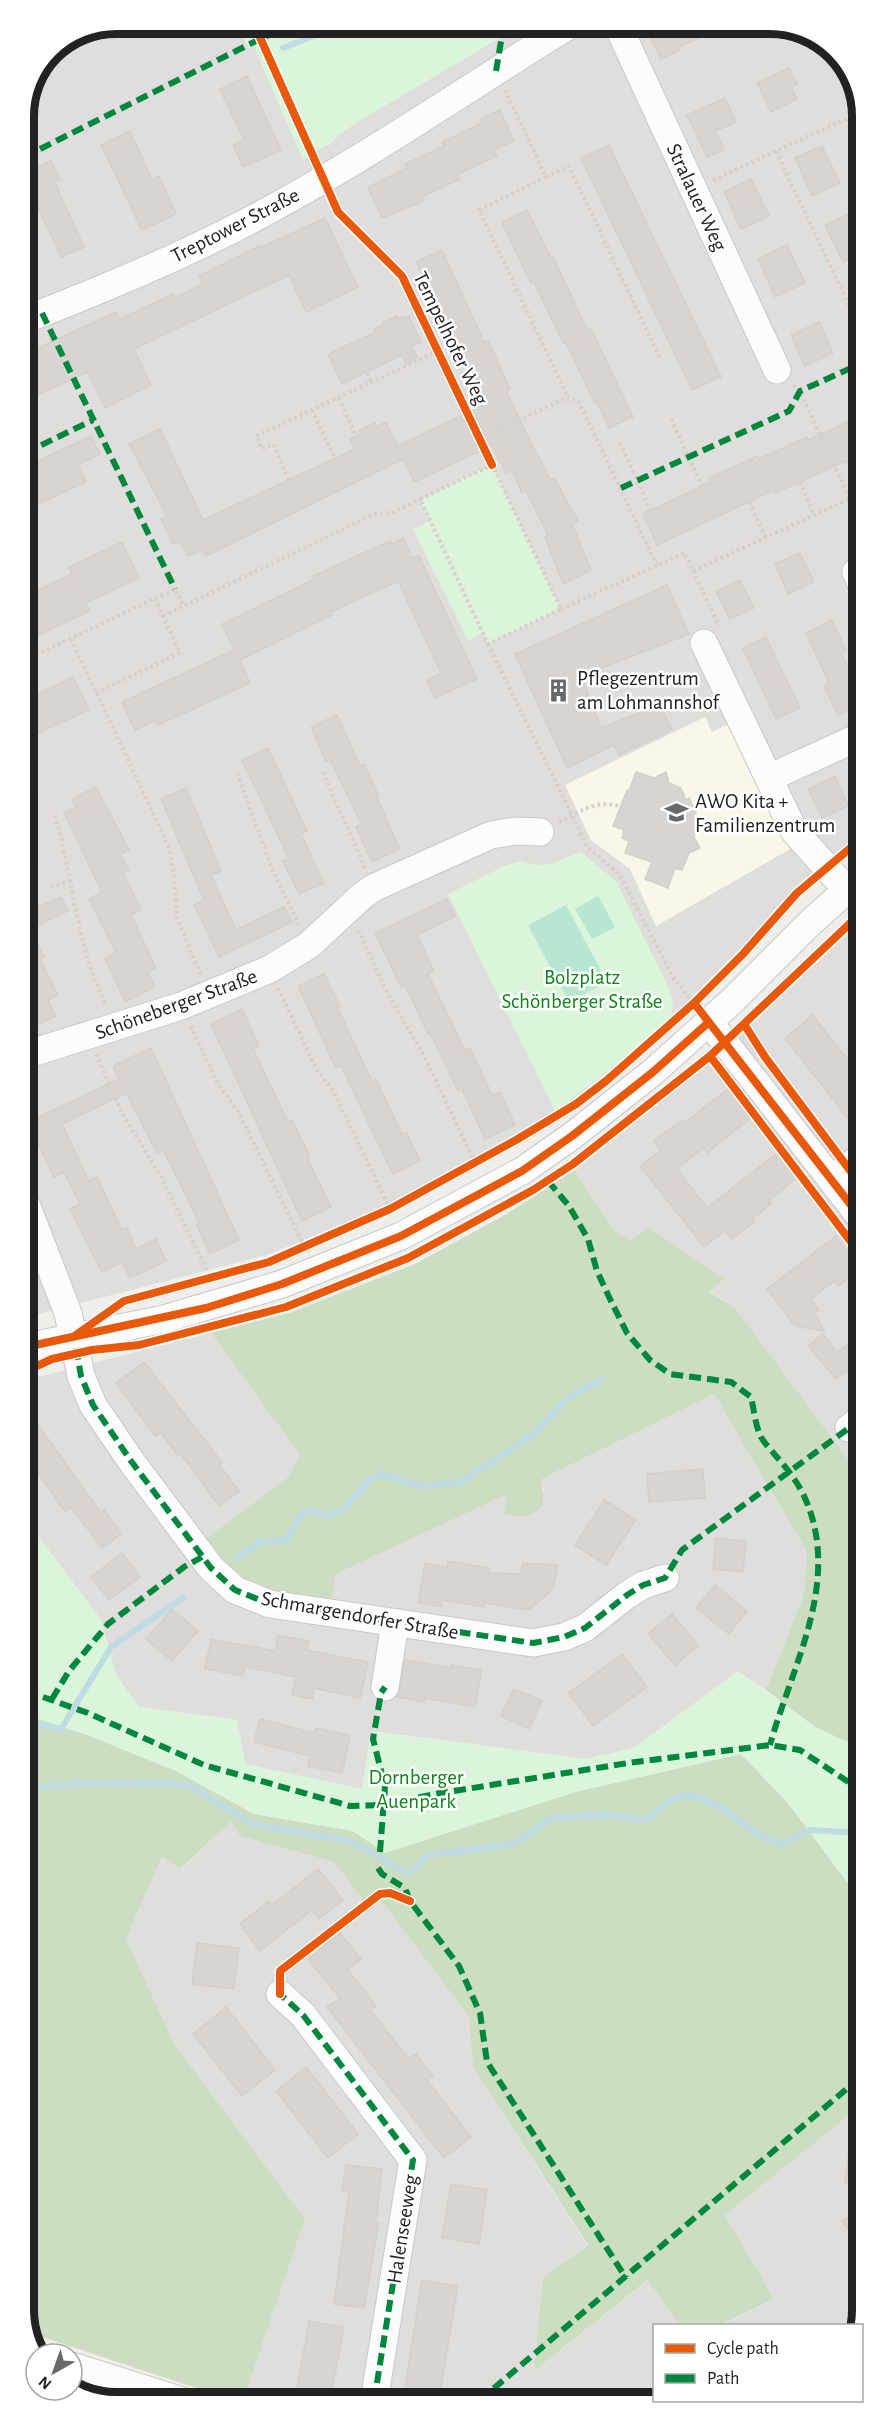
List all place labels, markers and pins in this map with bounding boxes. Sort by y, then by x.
place label: Pflegezentrum am Lohmannshof [577,668,721,713]
building icon: Pflegezentrum am Lohmannshof [546,677,572,703]
place label: AWO Kita + Familienzentrum [695,791,835,836]
school or university icon: AWO Kita + Familienzentrum [664,800,690,826]

